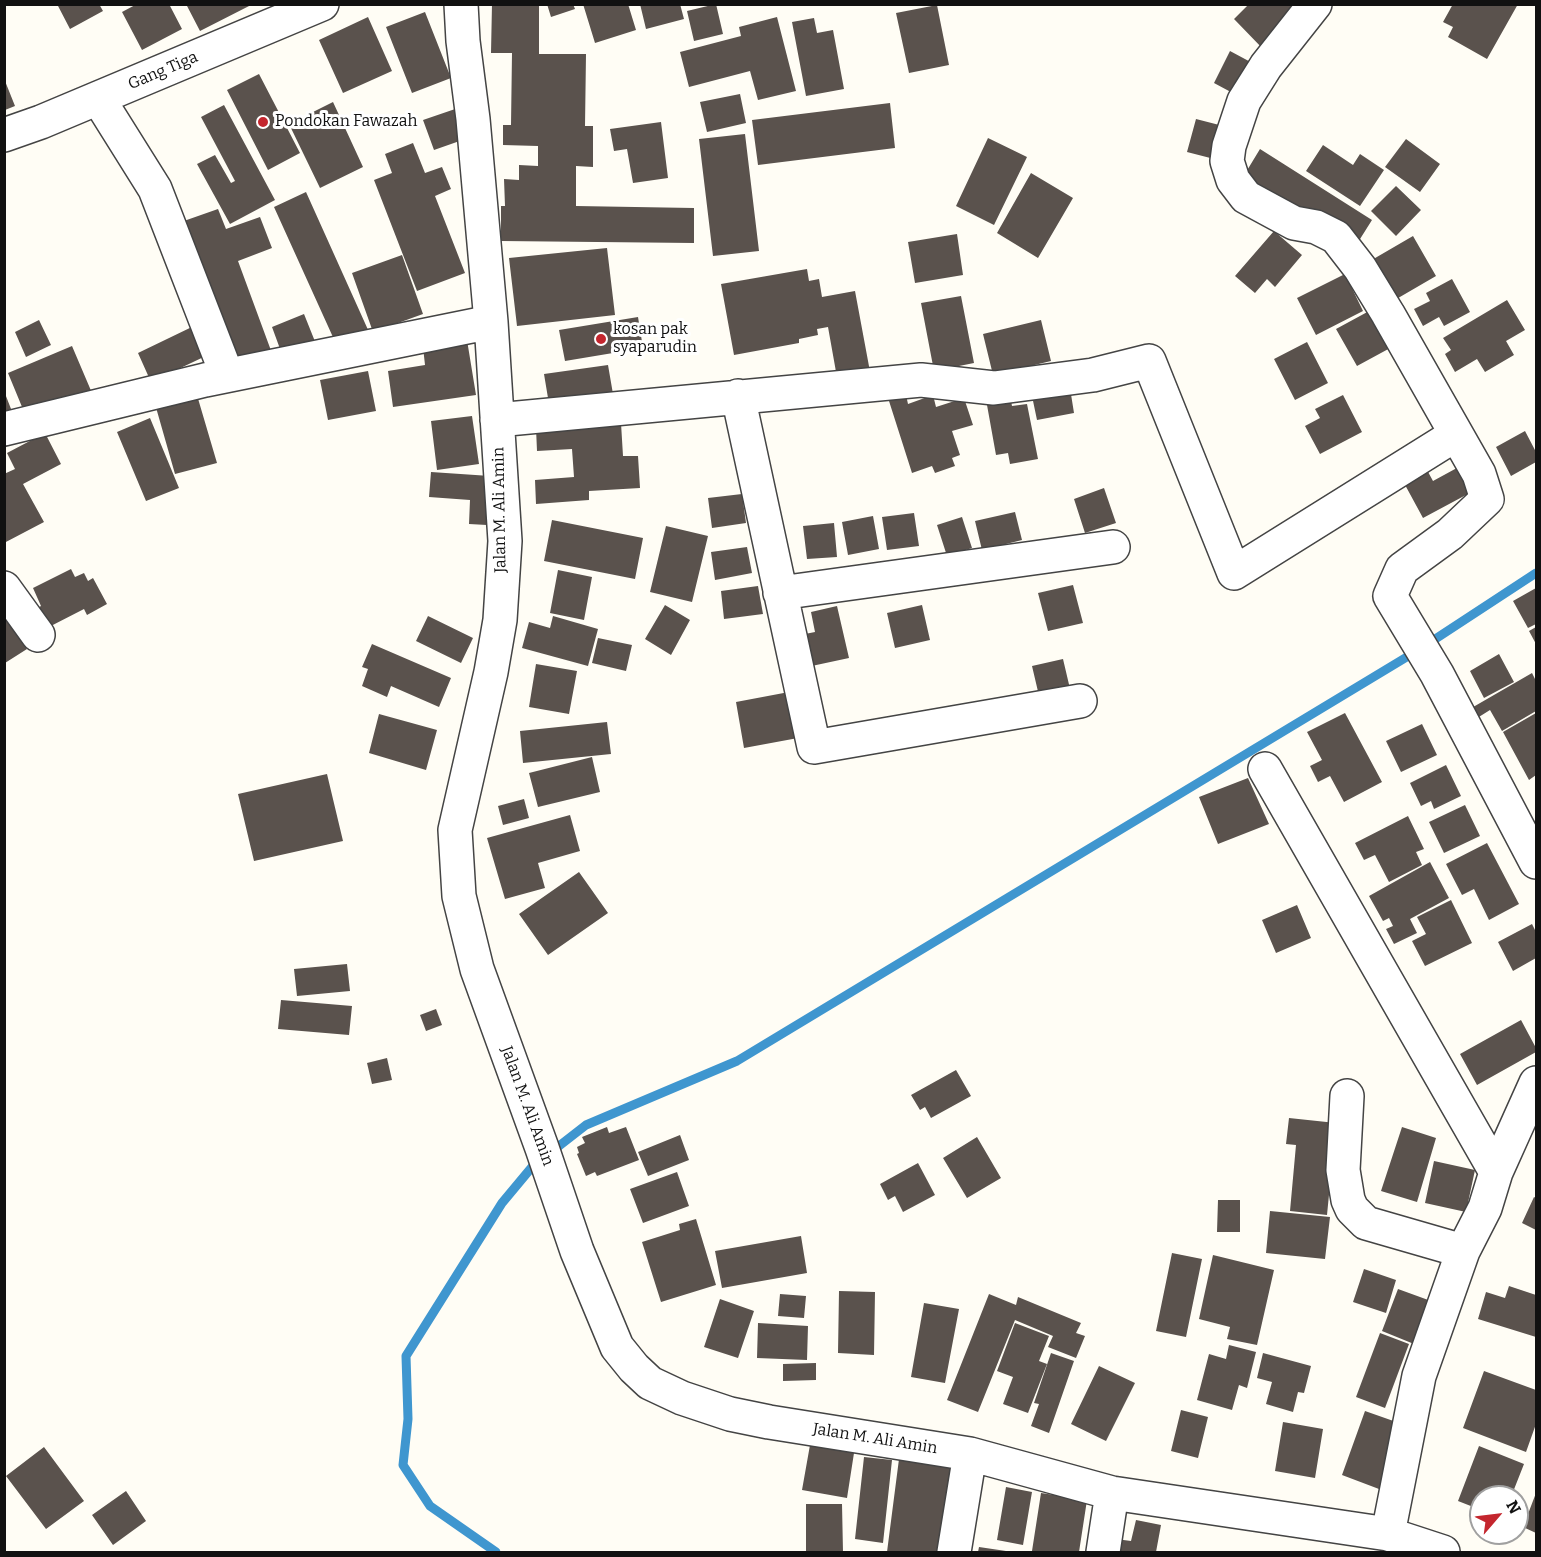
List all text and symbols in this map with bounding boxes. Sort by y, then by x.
street label: Gang Tiga [125,48,201,94]
place label: Pondokan Fawazah [275,112,417,132]
marker: Pondokan Fawazah [256,115,270,129]
place label: kosan pak syaparudin [613,320,697,358]
marker: kosan pak syaparudin [594,332,608,346]
street label: Jalan M. Ali Amin [489,447,511,573]
street label: Jalan M. Ali Amin [496,1044,558,1168]
street label: Jalan M. Ali Amin [811,1420,939,1458]
north arrow [1469,1485,1529,1545]
text: N [1502,1497,1525,1517]

